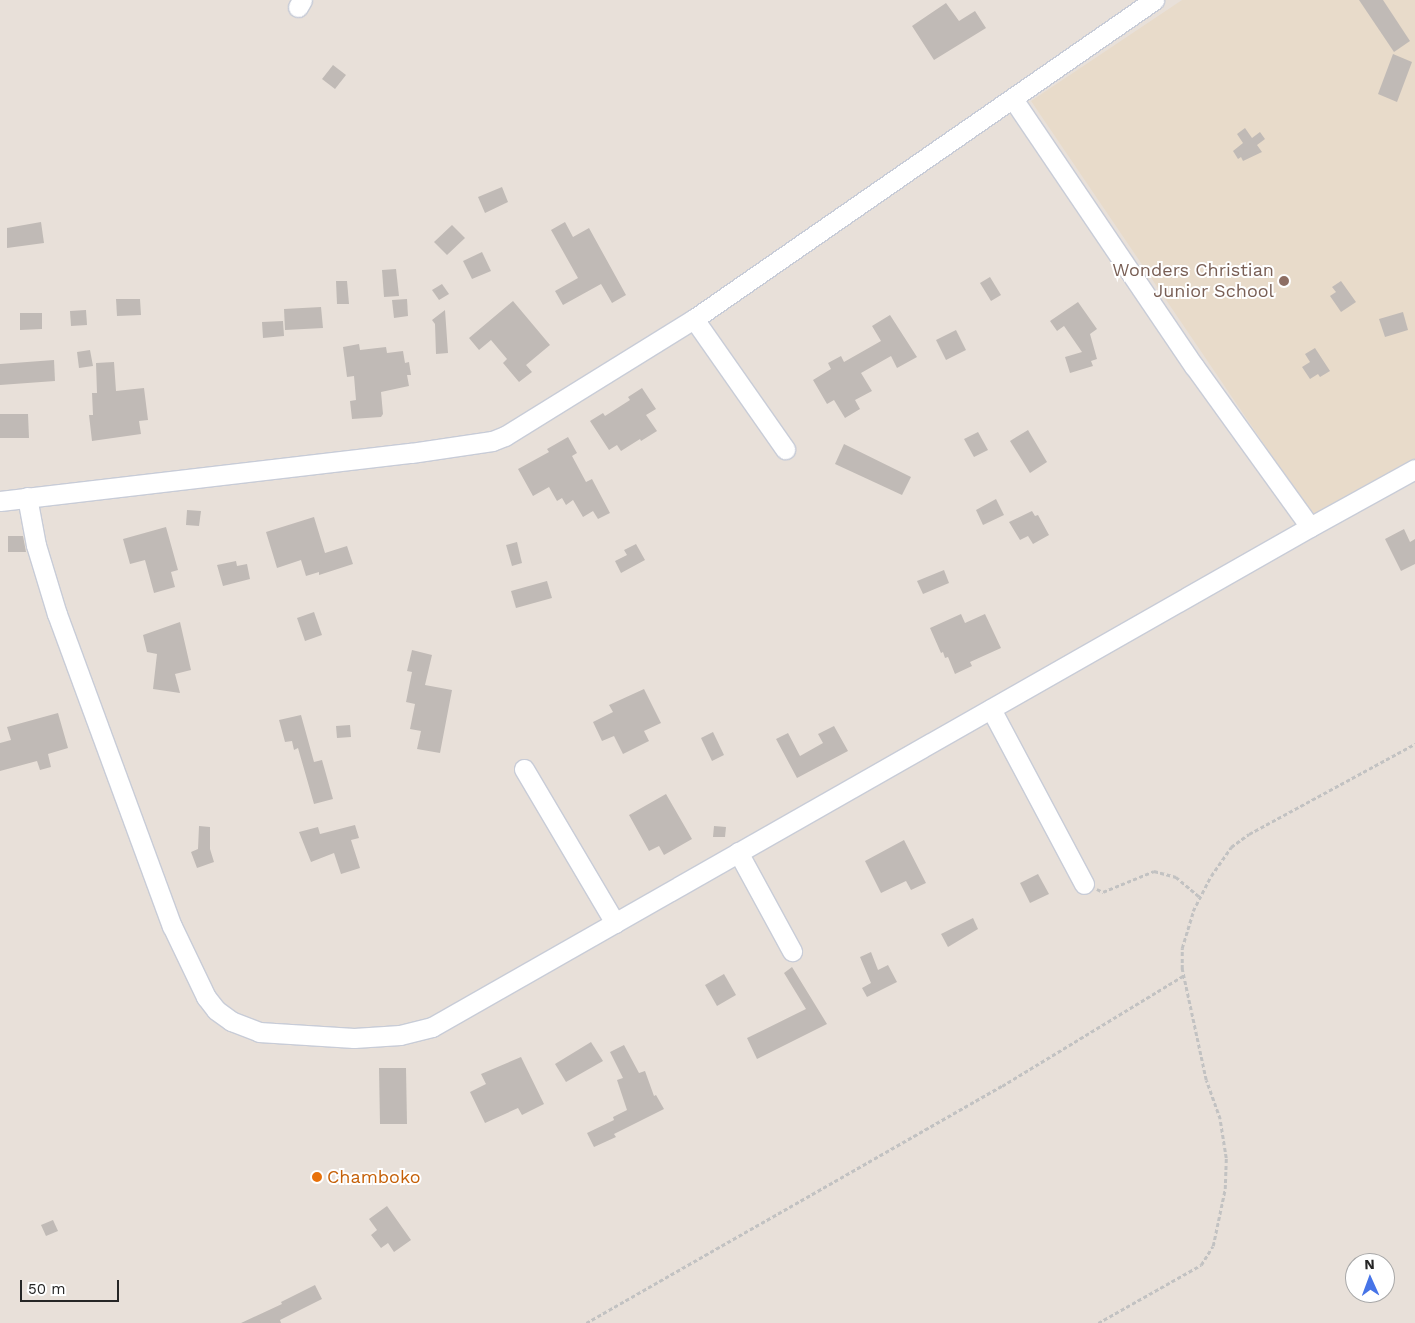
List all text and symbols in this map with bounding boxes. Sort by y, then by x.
place label: Wonders Christian Junior School [1112,260,1274,302]
marker: Wonders Christian Junior School [1278,275,1290,287]
place label: Chamboko [327,1166,421,1188]
marker: Chamboko [311,1171,323,1183]
north arrow [1345,1253,1395,1303]
text: N [1364,1256,1375,1272]
scale bar [22,1270,121,1302]
text: 50 m [28,1280,65,1298]

